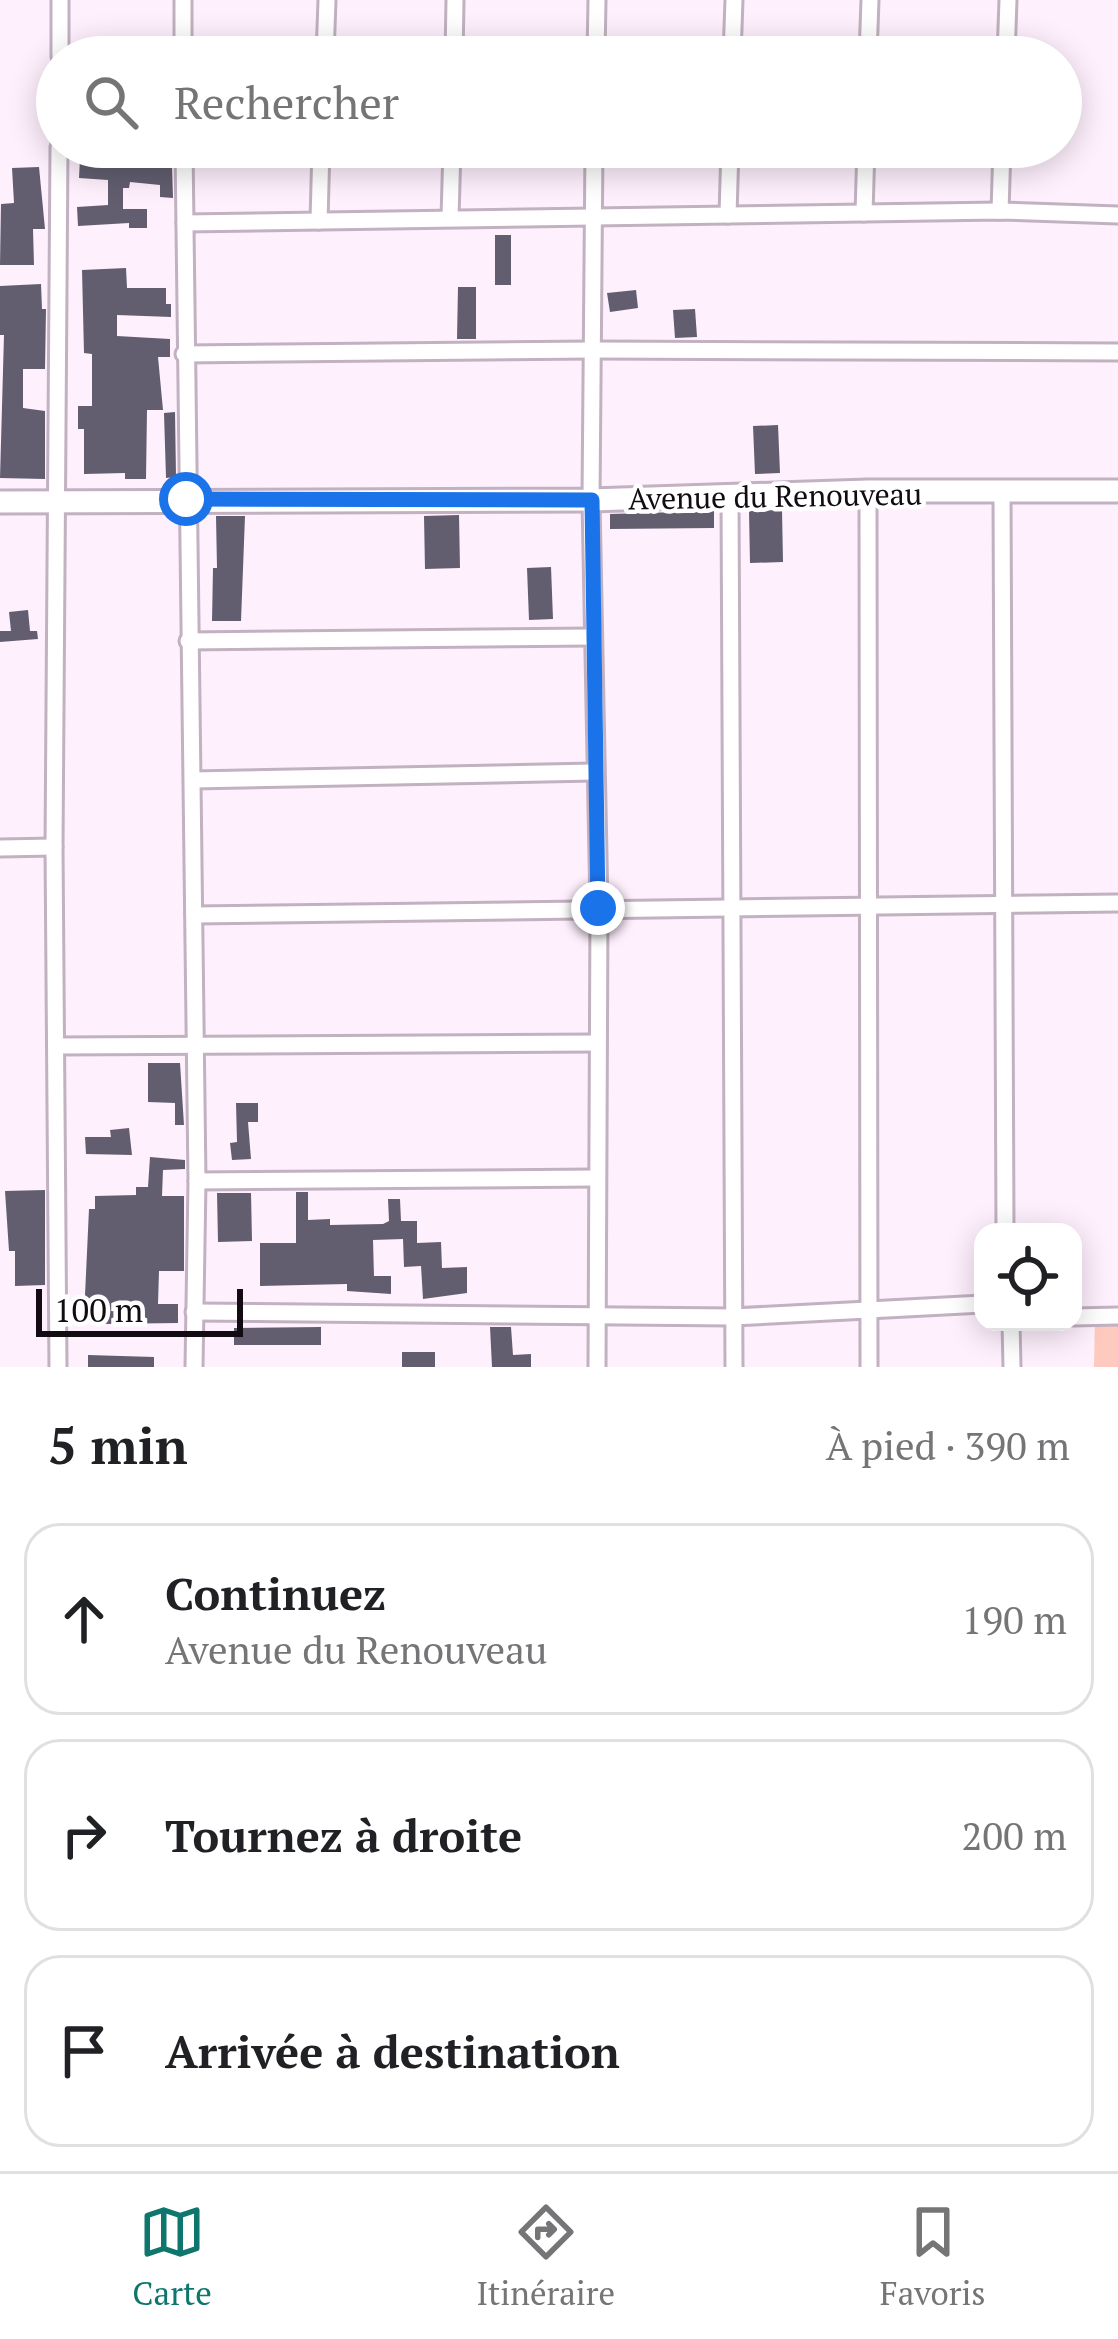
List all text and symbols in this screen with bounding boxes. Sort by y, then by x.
search box [36,36,1082,168]
icon: search [78,69,144,135]
text: Rechercher [174,72,399,132]
route start [159,472,213,526]
street label: Avenue du Renouveau [628,473,922,519]
route end [571,881,625,935]
map controls [974,1223,1082,1331]
button: locate [974,1223,1082,1331]
scale bar [36,1283,243,1336]
text: 100 m [54,1288,143,1331]
text: 5 min [48,1411,188,1479]
text: À pied · 390 m [826,1419,1070,1471]
text: Continuez [165,1563,386,1623]
icon: ahead [51,1586,117,1652]
text: 190 m [962,1593,1067,1645]
text: Avenue du Renouveau [165,1623,547,1675]
icon: right [51,1802,117,1868]
text: Tournez à droite [165,1805,522,1865]
text: 200 m [962,1809,1067,1861]
icon: arrive [51,2018,117,2084]
text: Arrivée à destination [165,2021,620,2081]
tab: Carte [132,2199,212,2314]
tab: Itinéraire [476,2199,615,2314]
tab: Favoris [880,2199,986,2314]

